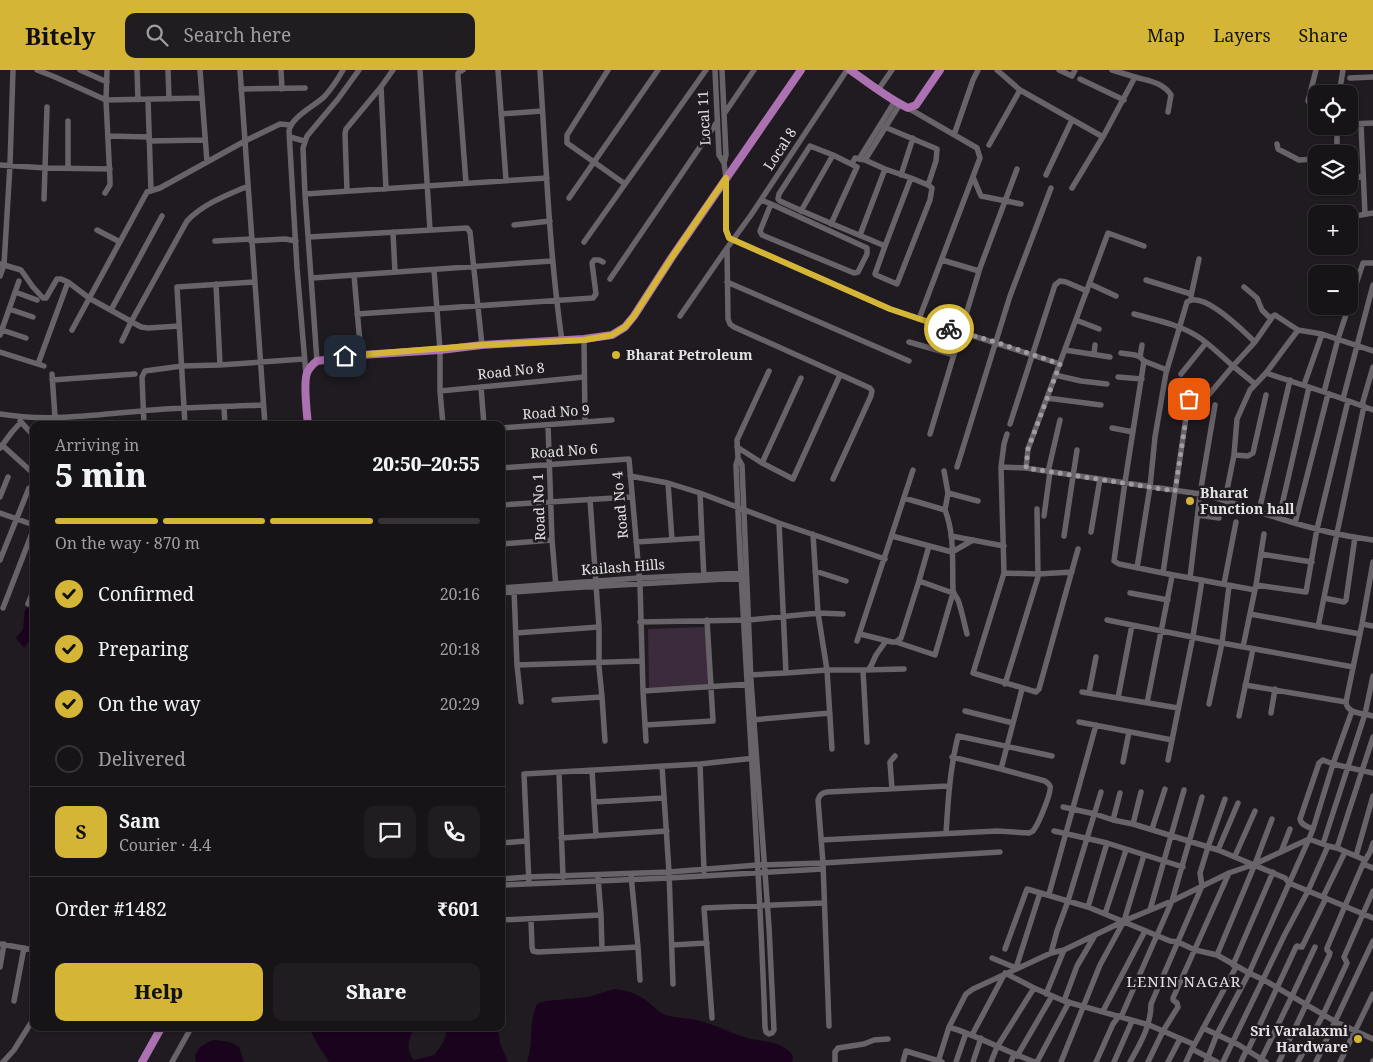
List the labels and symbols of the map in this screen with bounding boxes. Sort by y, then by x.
street label: Local 11 [693,90,714,146]
street label: Local 8 [759,124,801,174]
courier [924,304,974,354]
pin [324,335,366,377]
place label: Bharat Petroleum [626,345,753,364]
marker: Bharat Petroleum [610,349,622,361]
street label: Road No 8 [476,358,546,383]
pin [1168,378,1210,420]
street label: Road No 9 [522,400,590,423]
street label: Road No 6 [530,439,599,462]
street label: Road No 4 [607,470,632,540]
street label: Road No 1 [528,473,549,541]
place label: Bharat Function hall [1200,483,1295,518]
marker: Bharat Function hall [1184,495,1196,507]
street label: Kailash Hills [580,554,665,579]
district label: LENIN NAGAR [1127,971,1241,991]
place label: Sri Varalaxmi Hardware [1250,1021,1348,1056]
marker: Sri Varalaxmi Hardware [1352,1033,1364,1045]

